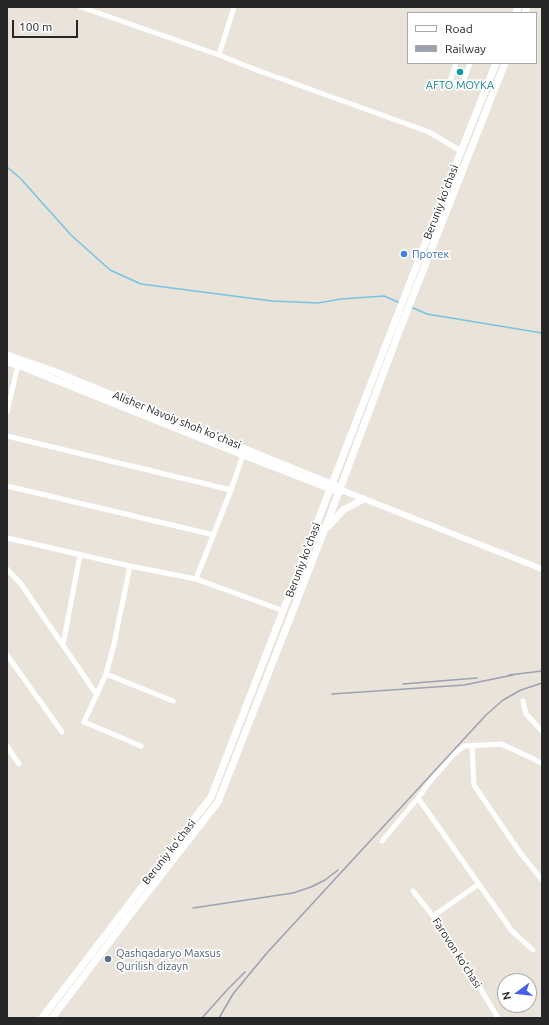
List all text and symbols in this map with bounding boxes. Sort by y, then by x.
scale bar [14,12,80,38]
legend [407,12,537,64]
text: 100 m [19,20,52,33]
text: Road [445,22,473,35]
text: Railway [445,42,486,55]
marker: AFTO MOYKA [455,67,465,77]
place label: AFTO MOYKA [426,78,494,92]
street label: Beruniy ko'chasi [421,163,461,241]
place label: Протек [412,247,449,261]
marker: Протек [399,249,409,259]
street label: Alisher Navoiy shoh ko'chasi [111,388,243,452]
street label: Beruniy ko'chasi [283,521,323,599]
street label: Beruniy ko'chasi [139,817,199,887]
street label: Farovon ko'chasi [429,915,485,991]
place label: Qashqadaryo Maxsus Qurilish dizayn [116,946,221,972]
marker: Qashqadaryo Maxsus Qurilish dizayn [103,954,113,964]
north arrow [497,973,537,1013]
text: N [500,990,513,1001]

